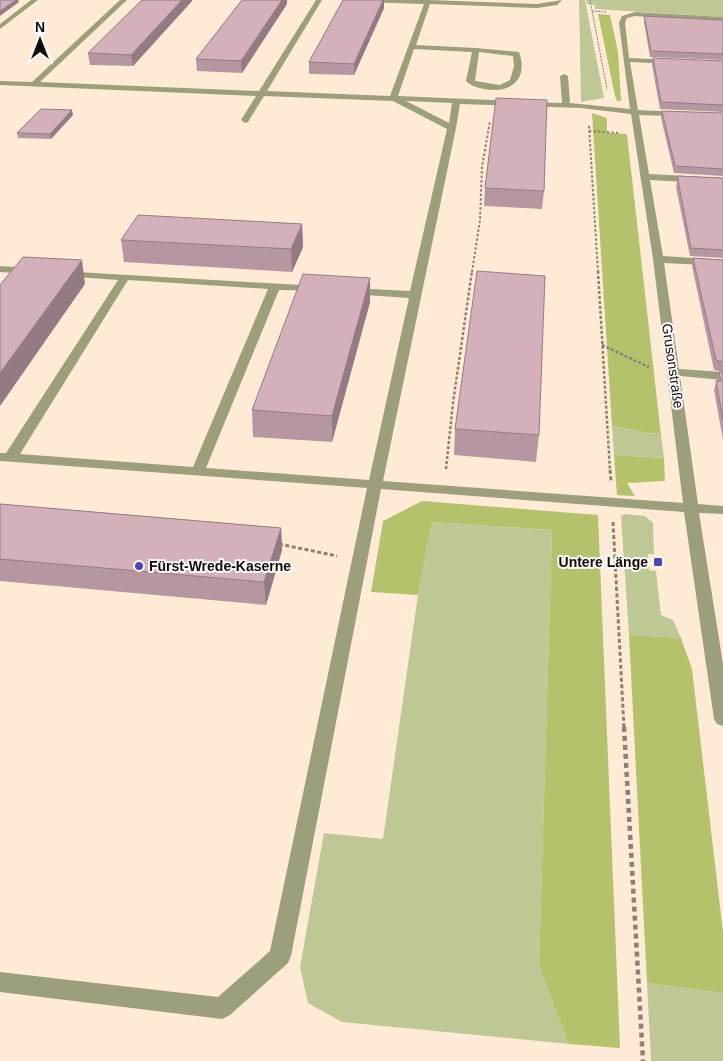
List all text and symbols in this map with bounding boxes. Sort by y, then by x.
north arrow [15,15,65,65]
text: N [35,19,45,35]
street label: Grusonstraße [659,323,687,410]
place label: Untere Länge [559,554,648,570]
marker: Untere Länge [652,556,664,568]
place label: Fürst-Wrede-Kaserne [149,558,291,574]
marker: Fürst-Wrede-Kaserne [133,560,145,572]

